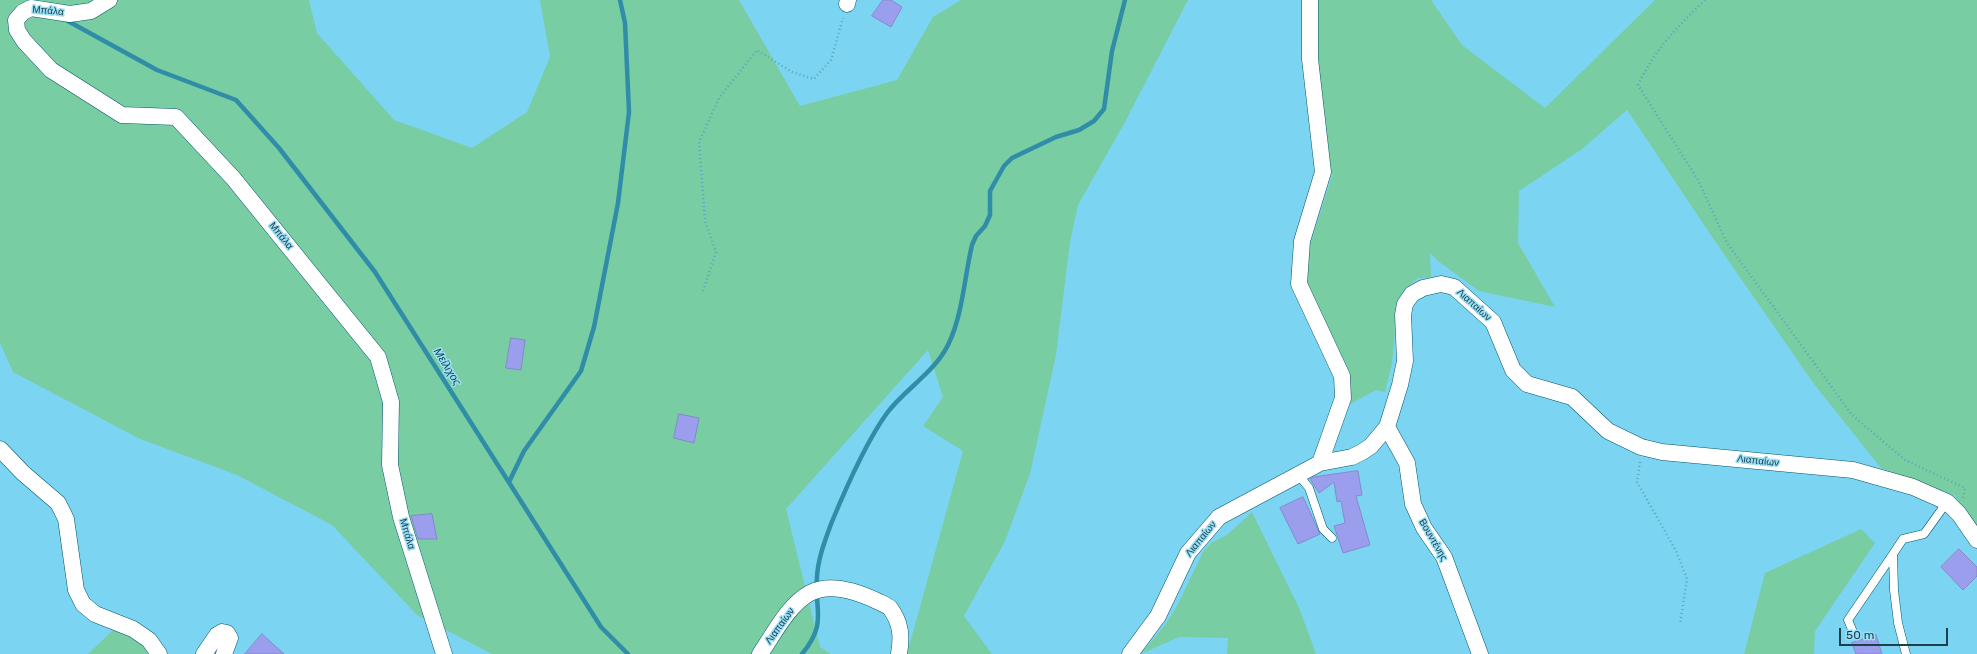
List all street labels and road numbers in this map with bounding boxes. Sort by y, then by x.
street label: Μπάλα [32,4,64,18]
street label: Μπάλα [266,220,296,252]
street label: Λιαπαίων [1454,286,1494,324]
street label: Λιαπαίων [1736,453,1780,469]
street label: Μπάλα [397,517,417,551]
street label: Βουντένης [1416,517,1450,563]
street label: Λιαπαίων [1183,519,1219,559]
street label: Λιαπαίων [763,605,797,647]

